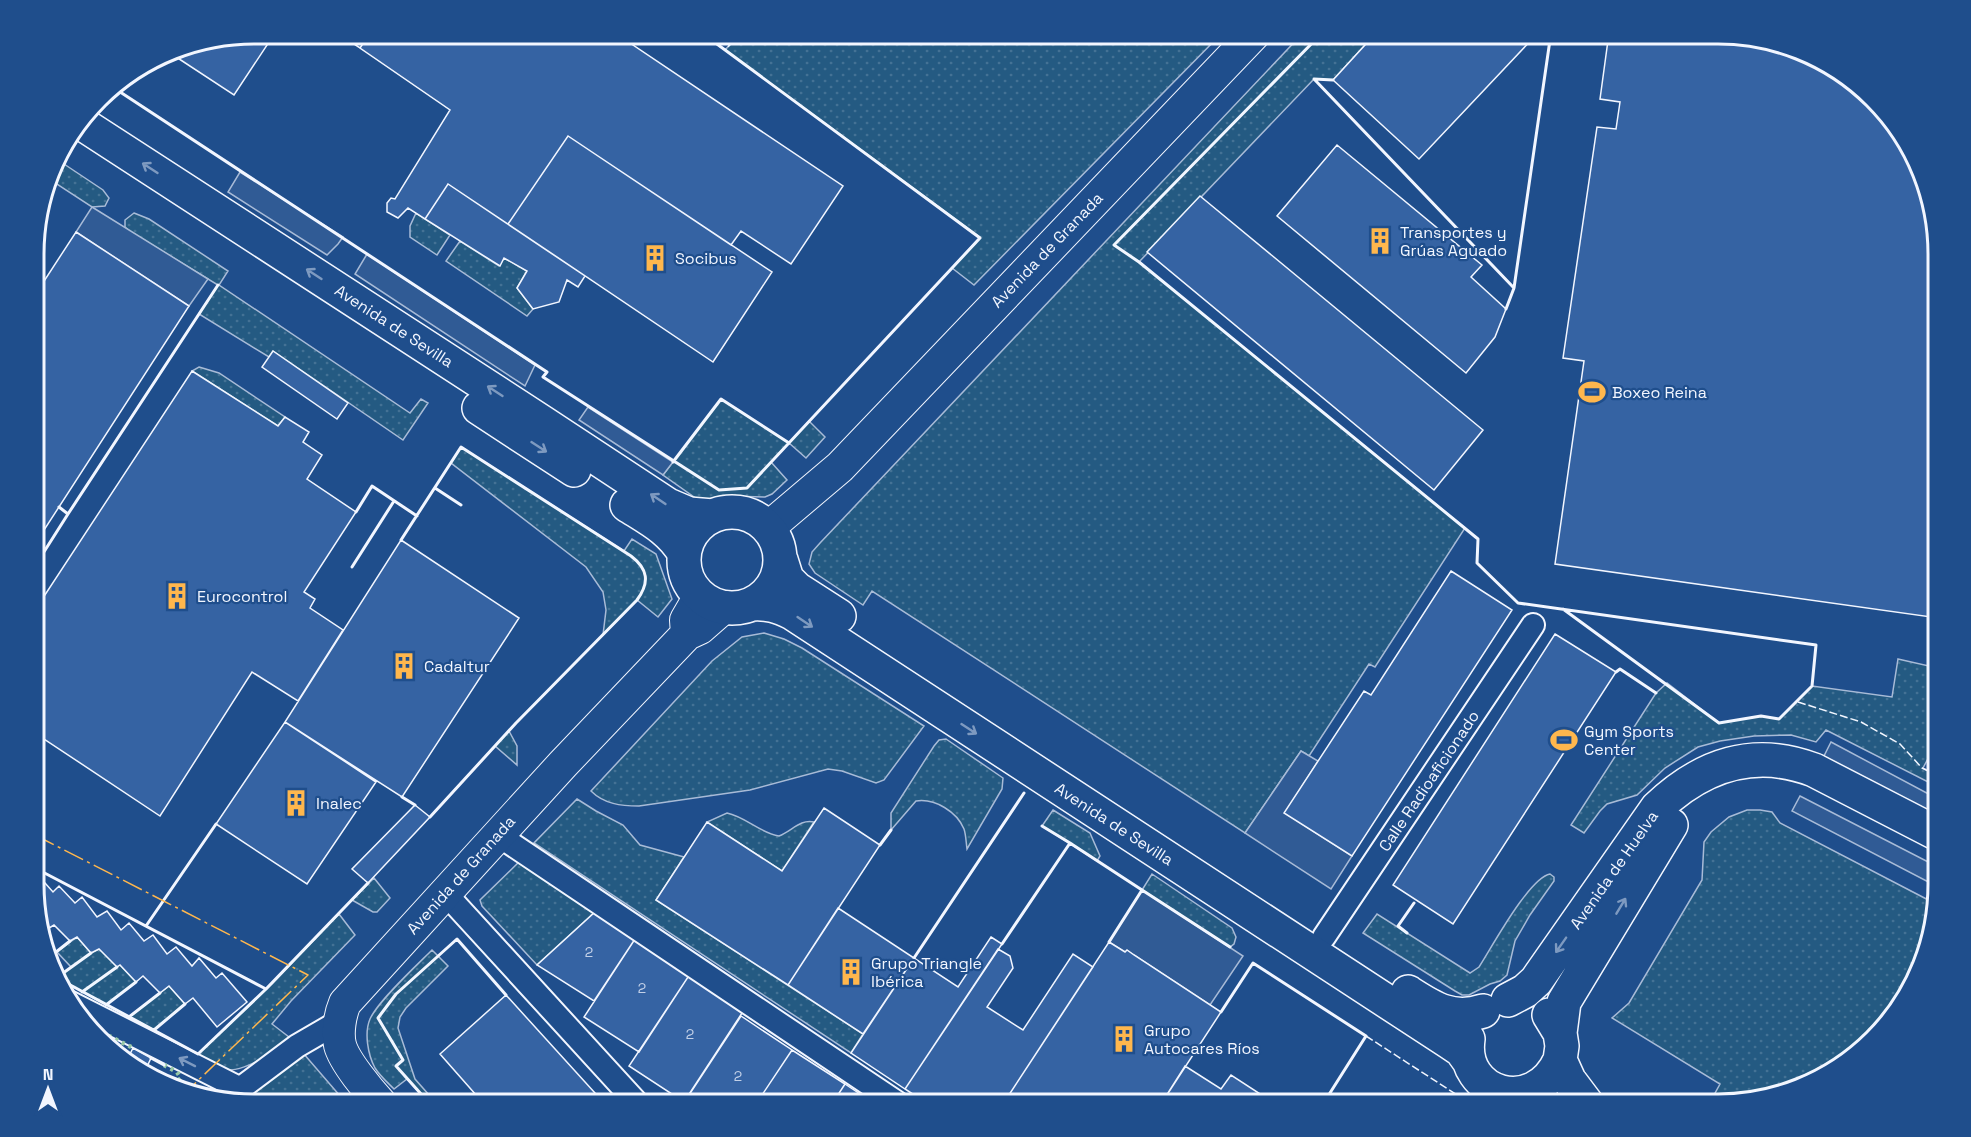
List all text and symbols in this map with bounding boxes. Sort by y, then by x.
one-way arrow [143,162,159,174]
street label: Avenida de Granada [986,188,1108,312]
place label: Transportes y Grúas Aguado [1400,222,1507,261]
building icon: Transportes y Grúas Aguado [1365,226,1395,256]
building icon: Socibus [640,243,670,273]
place label: Socibus [675,248,737,269]
one-way arrow [306,268,323,280]
street label: Avenida de Sevilla [331,280,457,372]
sports icon: Boxeo Reina [1577,377,1607,407]
place label: Boxeo Reina [1612,382,1707,403]
one-way arrow [487,385,504,397]
one-way arrow [530,442,547,454]
one-way arrow [650,493,667,505]
building icon: Eurocontrol [162,581,192,611]
place label: Eurocontrol [197,586,287,607]
one-way arrow [797,616,813,628]
building icon: Cadaltur [389,651,419,681]
place label: Cadaltur [424,656,490,677]
street label: Calle Radioaficionado [1374,706,1484,856]
place label: Gym Sports Center [1584,721,1674,760]
one-way arrow [960,722,977,735]
sports icon: Gym Sports Center [1549,725,1579,755]
street label: Avenida de Sevilla [1051,778,1177,870]
building icon: Inalec [281,788,311,818]
place label: Inalec [316,793,362,814]
street label: Avenida de Huelva [1565,807,1663,933]
street label: Avenida de Granada [402,811,520,939]
one-way arrow [1616,898,1628,915]
one-way arrow [1555,937,1567,953]
house number: 2 [585,943,593,961]
place label: Grupo Triangle Ibérica [871,953,982,992]
building icon: Grupo Triangle Ibérica [836,957,866,987]
house number: 2 [638,979,646,997]
place label: Grupo Autocares Ríos [1144,1020,1260,1059]
building icon: Grupo Autocares Ríos [1109,1024,1139,1054]
house number: 2 [686,1025,694,1043]
one-way arrow [178,1055,196,1067]
north arrow [18,1059,78,1119]
text: N [43,1064,53,1085]
house number: 2 [734,1067,742,1085]

